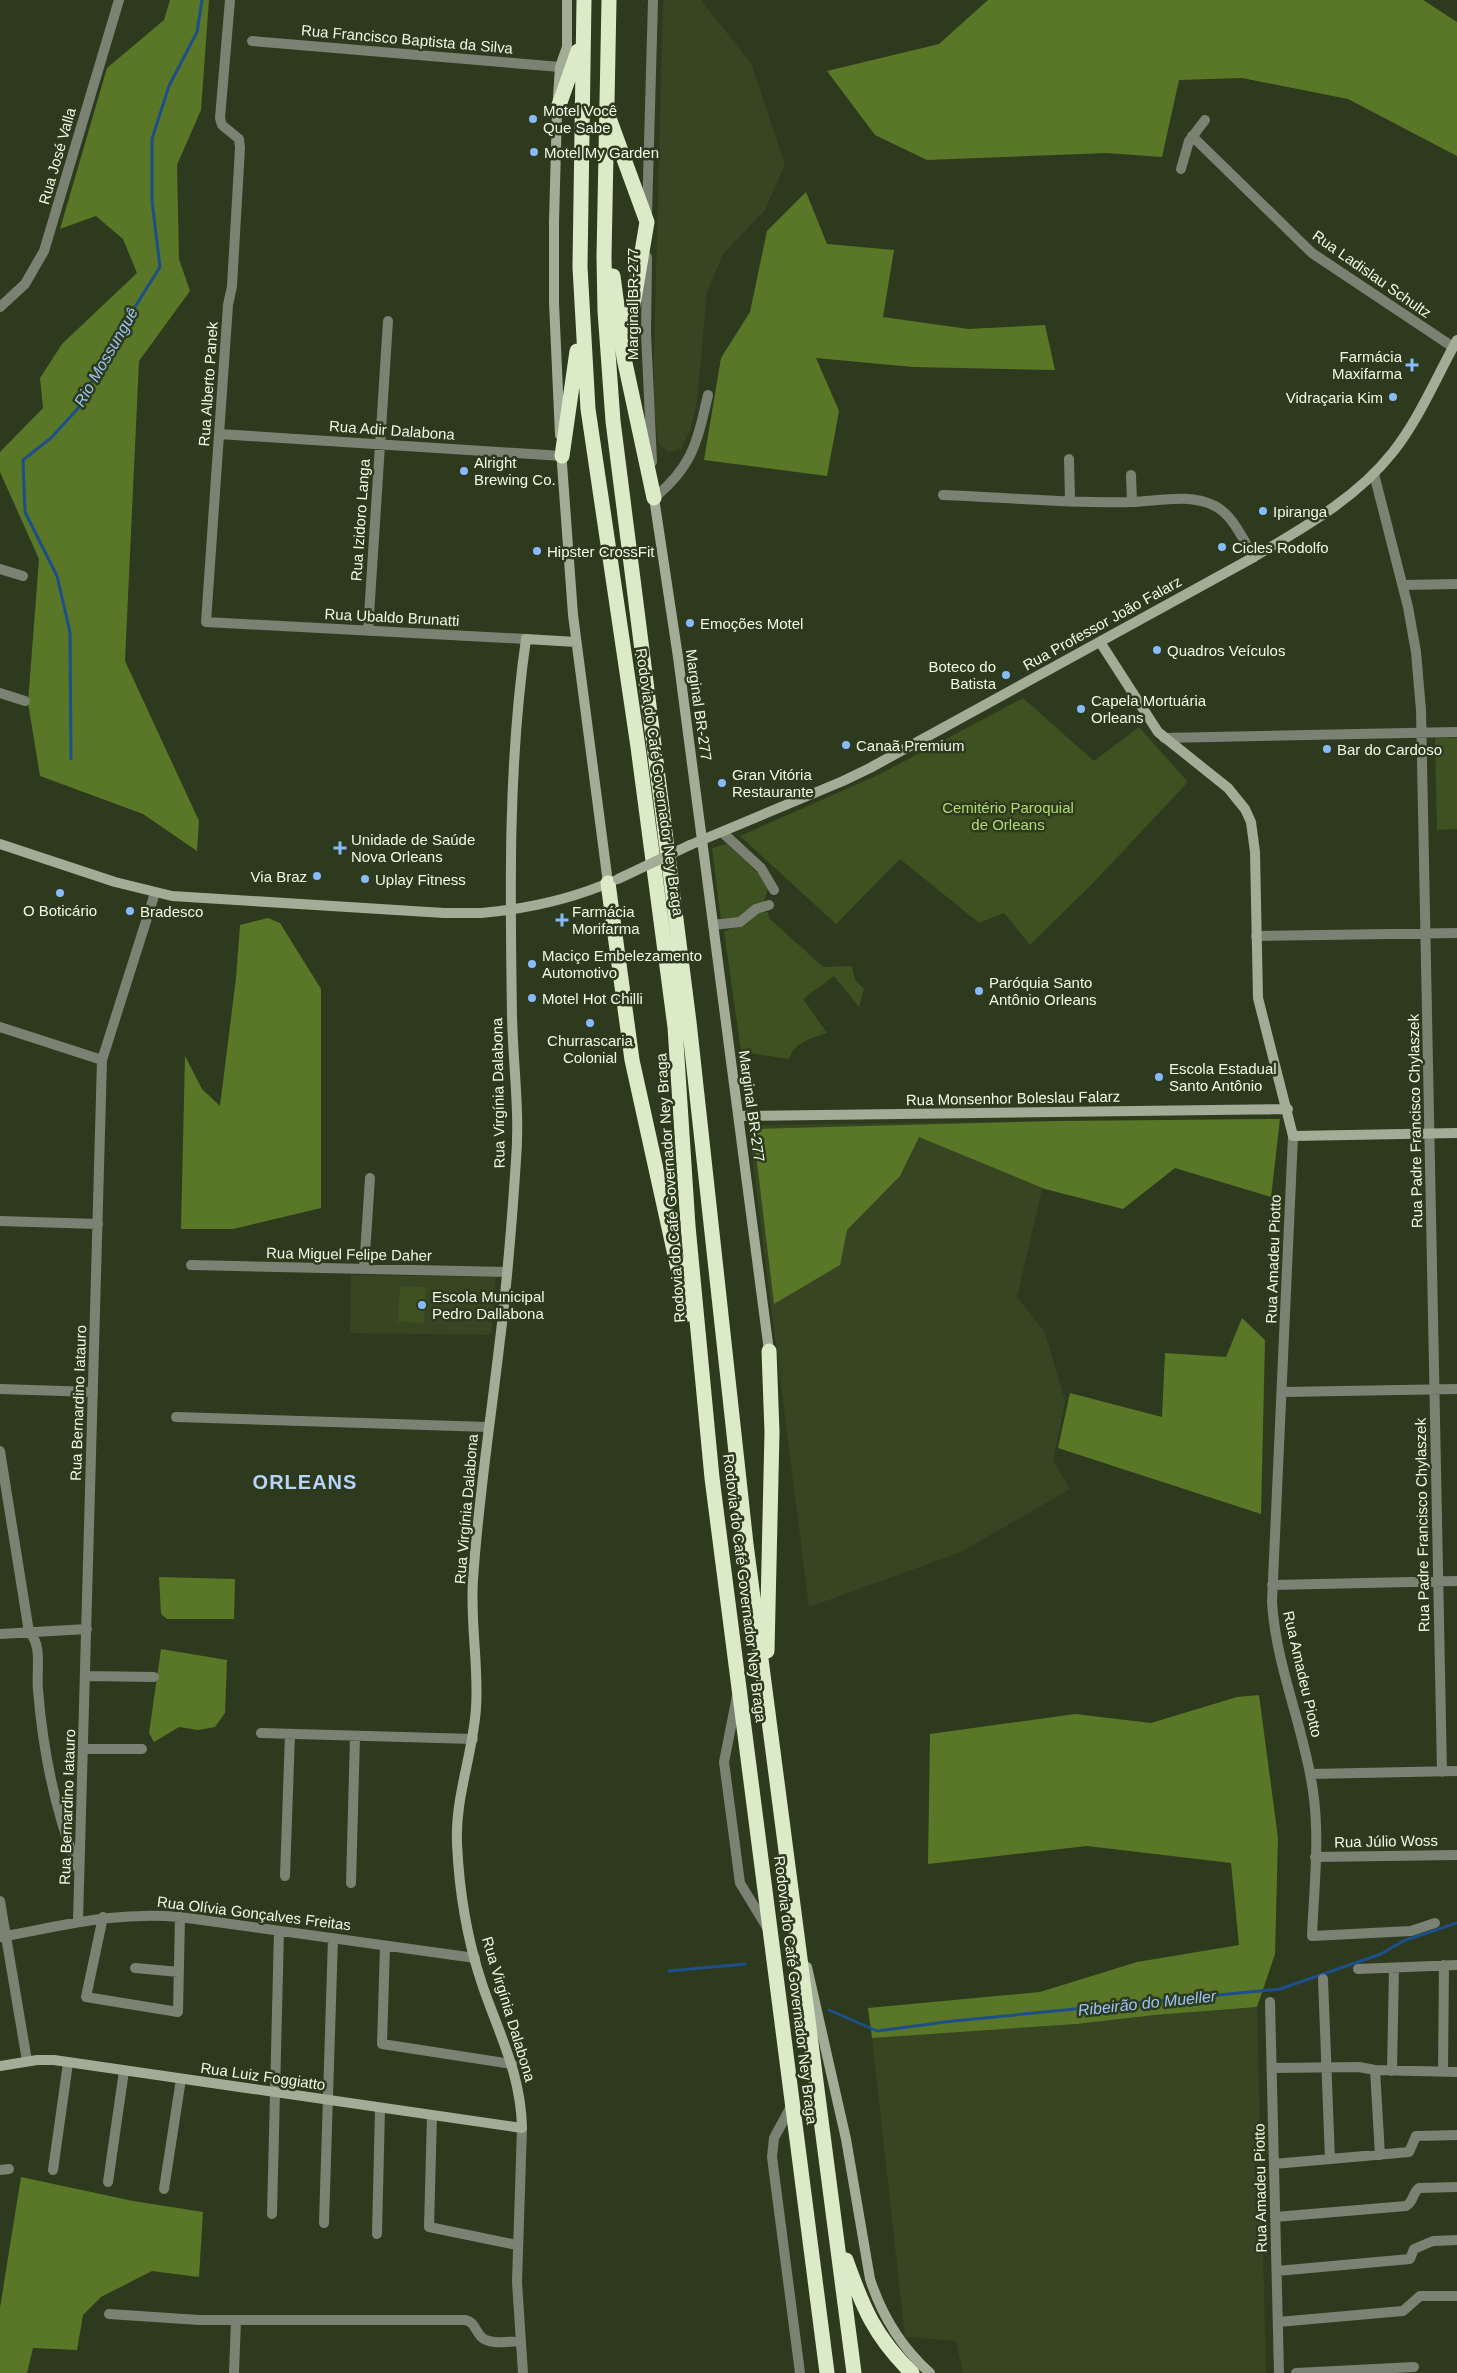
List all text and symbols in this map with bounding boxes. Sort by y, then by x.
street label: Rua Francisco Baptista da Silva [300,21,514,57]
place label: Motel Você Que Sabe [543,102,617,136]
street label: Rua José Valla [35,105,79,206]
marker: Motel Você Que Sabe [527,113,539,125]
place label: Motel My Garden [544,144,659,161]
marker: Motel My Garden [528,146,540,158]
street label: Rua Ladislau Schultz [1309,227,1435,321]
street label: Marginal BR-277 [624,248,641,360]
water label: Rio Mossunguê [71,305,141,409]
street label: Rua Alberto Panek [195,321,221,447]
place label: Farmácia Maxifarma [1332,348,1403,382]
marker: Farmácia Maxifarma [1406,359,1418,371]
place label: Vidraçaria Kim [1286,389,1383,406]
marker: Vidraçaria Kim [1387,391,1399,403]
street label: Rua Adir Dalabona [329,417,456,443]
place label: Alright Brewing Co. [474,454,556,488]
street label: Rua Izidoro Langa [347,458,373,582]
marker: Alright Brewing Co. [458,465,470,477]
place label: Ipiranga [1273,503,1328,520]
marker: Ipiranga [1257,505,1269,517]
place label: Cicles Rodolfo [1232,539,1329,556]
marker: Cicles Rodolfo [1216,541,1228,553]
place label: Hipster CrossFit [547,543,655,560]
marker: Hipster CrossFit [531,545,543,557]
street label: Rua Professor João Falarz [1020,572,1184,674]
street label: Rua Ubaldo Brunatti [324,605,460,629]
place label: Emoções Motel [700,615,803,632]
marker: Emoções Motel [684,617,696,629]
place label: Quadros Veículos [1167,642,1285,659]
marker: Quadros Veículos [1151,644,1163,656]
street label: Rodovia do Café Governador Ney Braga [633,647,687,918]
street label: Marginal BR-277 [683,648,715,762]
place label: Boteco do Batista [928,658,997,692]
marker: Boteco do Batista [1000,669,1012,681]
place label: Capela Mortuária Orleans [1091,692,1207,726]
marker: Capela Mortuária Orleans [1075,703,1087,715]
place label: Canaã Premium [856,737,964,754]
marker: Canaã Premium [840,739,852,751]
place label: Bar do Cardoso [1337,741,1442,758]
marker: Bar do Cardoso [1321,743,1333,755]
place label: Gran Vitória Restaurante [732,766,814,800]
marker: Gran Vitória Restaurante [716,777,728,789]
park label: Cemitério Paroquial de Orleans [942,799,1074,833]
place label: Unidade de Saúde Nova Orleans [351,831,475,865]
marker: Unidade de Saúde Nova Orleans [333,841,347,855]
place label: Via Braz [251,868,307,885]
marker: Via Braz [311,870,323,882]
place label: Uplay Fitness [375,871,466,888]
marker: Uplay Fitness [359,873,371,885]
marker: O Boticário [54,887,66,899]
place label: O Boticário [23,902,97,919]
place label: Bradesco [140,903,203,920]
place label: Farmácia Morifarma [572,903,640,937]
marker: Bradesco [124,905,136,917]
marker: Farmácia Morifarma [556,914,568,926]
place label: Maciço Embelezamento Automotivo [542,947,702,981]
marker: Maciço Embelezamento Automotivo [526,958,538,970]
place label: Paróquia Santo Antônio Orleans [989,974,1097,1008]
marker: Paróquia Santo Antônio Orleans [973,985,985,997]
place label: Motel Hot Chilli [542,990,643,1007]
marker: Motel Hot Chilli [526,992,538,1004]
street label: Rua Padre Francisco Chylaszek [1405,1013,1425,1228]
street label: Rua Virgínia Dalabona [488,1017,508,1168]
marker: Churrascaria Colonial [584,1017,596,1029]
place label: Churrascaria Colonial [547,1032,634,1066]
street label: Marginal BR-277 [736,1049,768,1163]
street label: Rodovia do Café Governador Ney Braga [652,1052,688,1323]
place label: Escola Estadual Santo Antônio [1169,1060,1277,1094]
marker: Escola Estadual Santo Antônio [1153,1071,1165,1083]
street label: Rua Monsenhor Boleslau Falarz [906,1088,1120,1108]
street label: Rua Amadeu Piotto [1262,1194,1284,1324]
street label: Rua Miguel Felipe Daher [266,1244,432,1264]
place label: Escola Municipal Pedro Dallabona [432,1288,545,1322]
marker: Escola Municipal Pedro Dallabona [416,1299,428,1311]
street label: Rua Bernardino Iatauro [67,1325,89,1481]
street label: Rua Padre Francisco Chylaszek [1412,1417,1432,1632]
street label: Rua Virgínia Dalabona [451,1433,481,1585]
street label: Rodovia do Café Governador Ney Braga [720,1453,770,1724]
district label: ORLEANS [253,1471,357,1493]
street label: Rua Amadeu Piotto [1280,1609,1326,1739]
street label: Rua Bernardino Iatauro [56,1729,78,1885]
street label: Rua Júlio Woss [1334,1832,1438,1850]
street label: Rodovia do Café Governador Ney Braga [771,1855,821,2126]
street label: Rua Olívia Gonçalves Freitas [156,1893,352,1933]
street label: Rua Virgínia Dalabona [479,1934,539,2084]
water label: Ribeirão do Mueller [1077,1987,1218,2019]
street label: Rua Luiz Foggiatto [199,2059,327,2093]
street label: Rua Amadeu Piotto [1250,2123,1270,2253]

